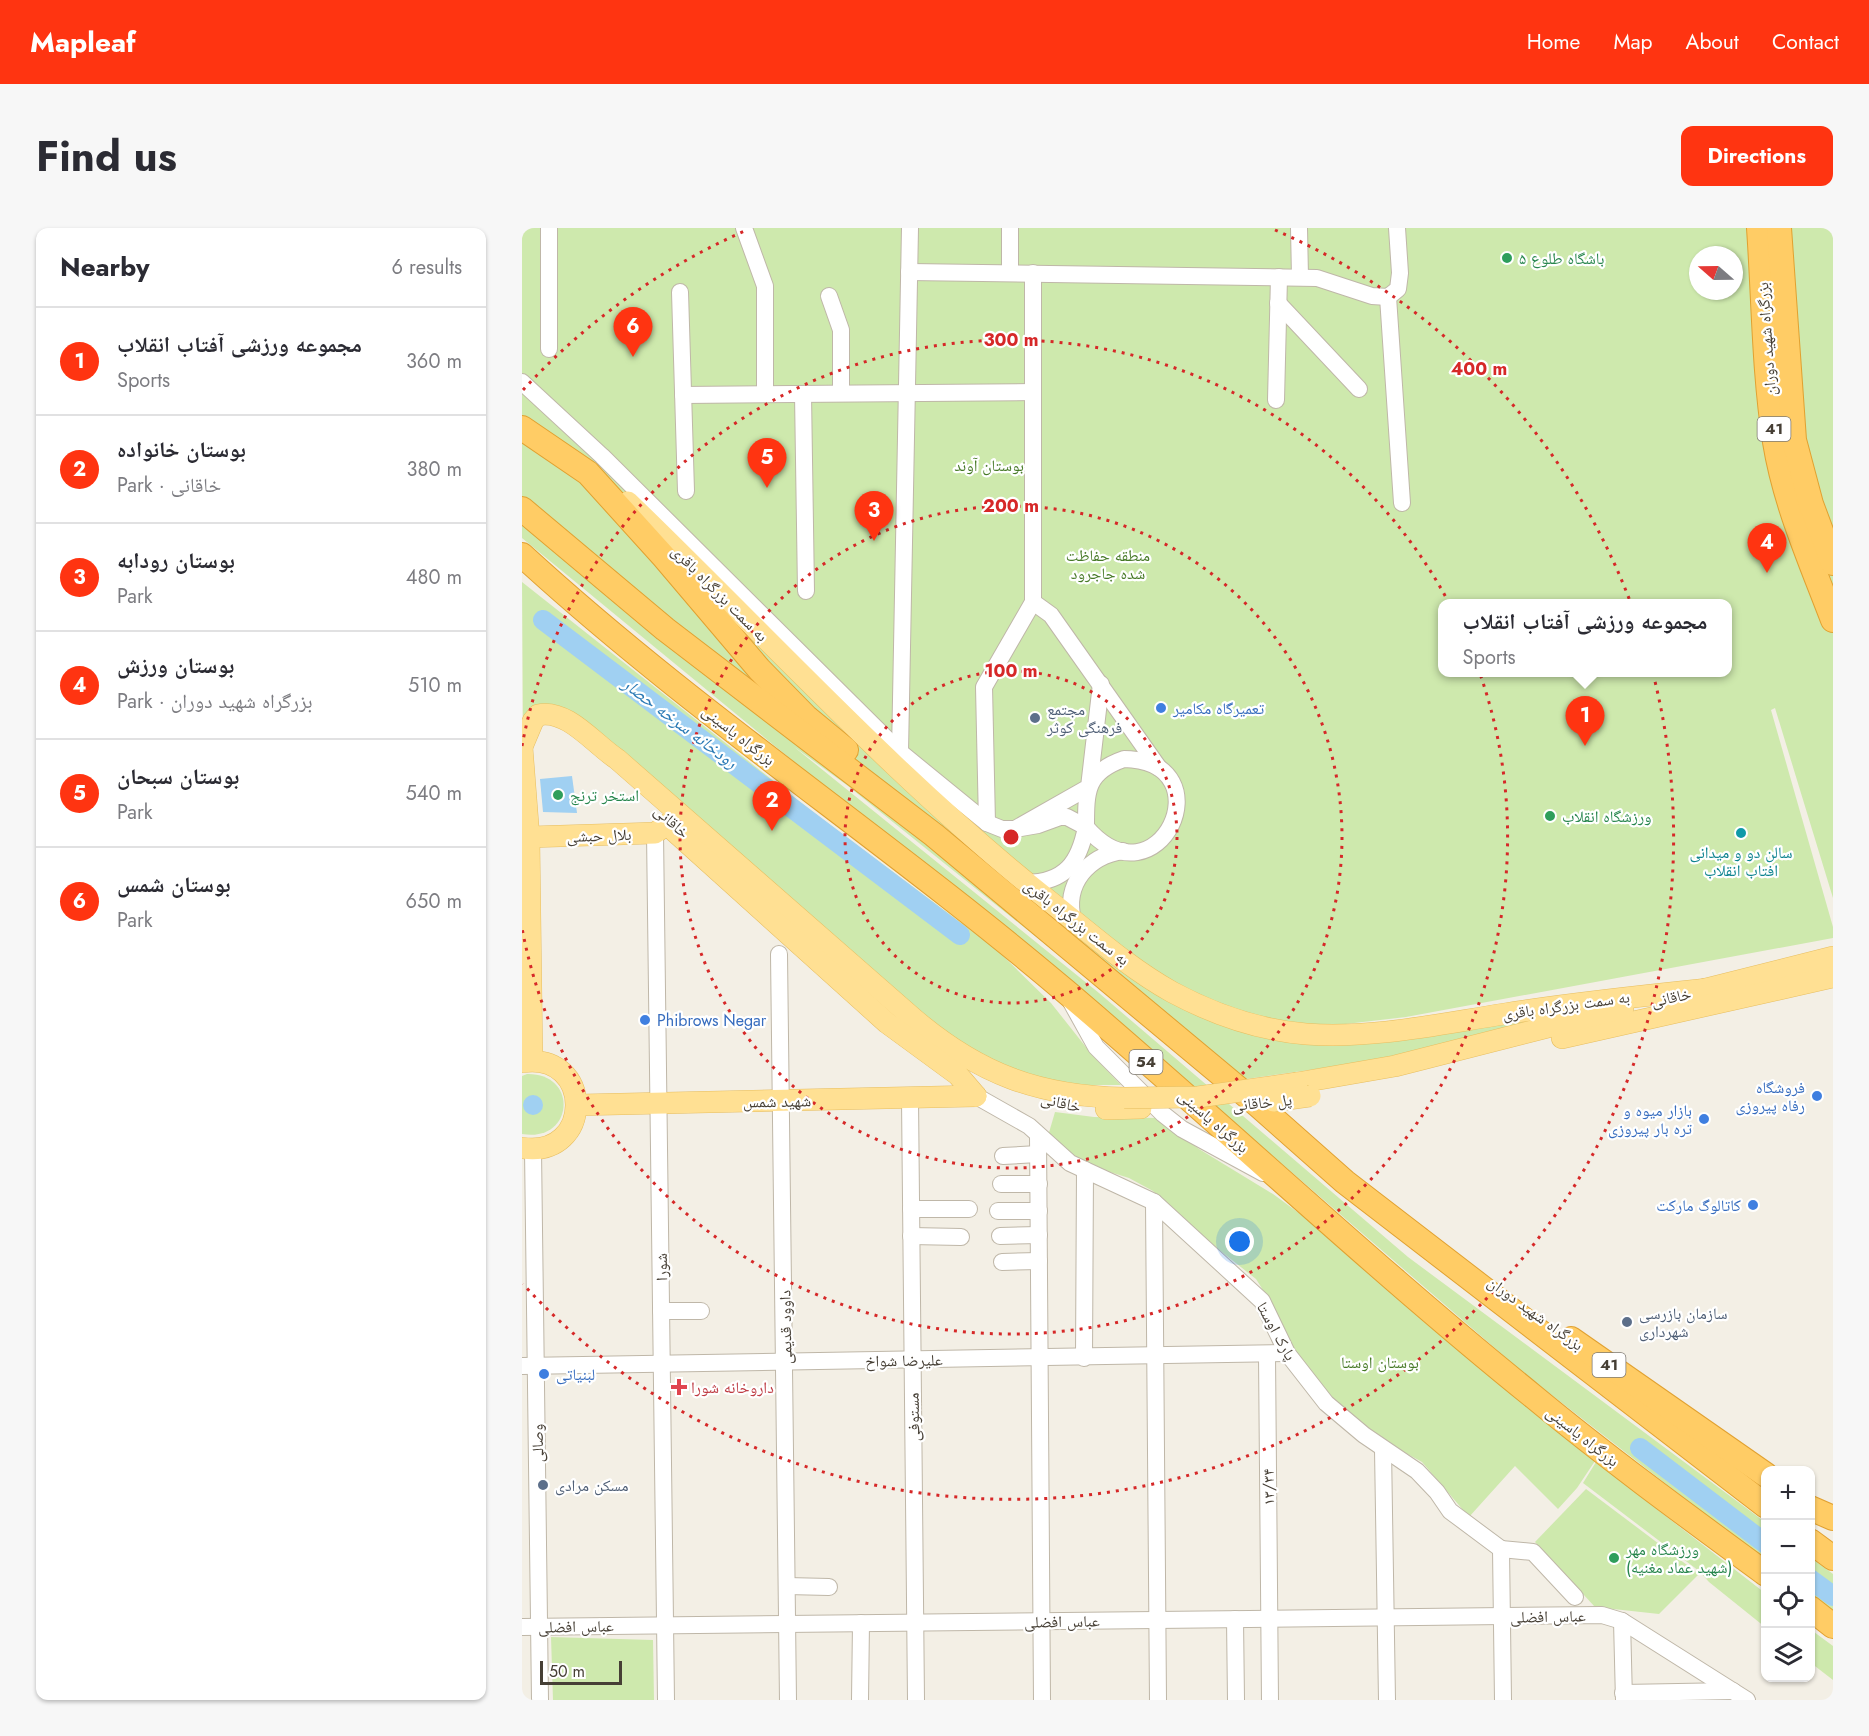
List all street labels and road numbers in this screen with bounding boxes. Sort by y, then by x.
street label: بزرگراه شهید دوران [1751,282,1782,396]
road number: 41 [1758,417,1790,441]
street label: به سمت بزرگراه باقری [666,540,773,647]
street label: بزرگراه یاسینی [697,700,780,771]
street label: خاقانی [649,799,694,843]
street label: بلال حبشی [566,823,632,848]
street label: به سمت بزرگراه باقری [1019,874,1134,971]
street label: خاقانی [1649,982,1693,1013]
street label: به سمت بزرگراه باقری [1501,985,1631,1026]
road number: 54 [1130,1050,1162,1074]
street label: بزرگراه یاسینی [1173,1084,1254,1159]
street label: خاقانی [1039,1087,1083,1118]
street label: پل خاقانی [1231,1088,1293,1117]
street label: شهید شمس [743,1089,811,1114]
street label: شورا [650,1253,673,1281]
street label: بزرگراه شهید دوران [1483,1271,1588,1356]
street label: داوود قدیمی [773,1290,798,1364]
street label: پارک اوستا [1251,1298,1302,1365]
street label: علیرضا شواخ [865,1348,943,1373]
road number: 41 [1592,1353,1626,1377]
street label: مستوفی [902,1392,925,1442]
street label: بزرگراه یاسینی [1541,1401,1624,1472]
street label: وصالی [526,1424,549,1462]
street label: ۱۳/۳۴ [1257,1468,1280,1506]
street label: عباس افضلی [1510,1604,1586,1629]
street label: عباس افضلی [1024,1609,1100,1634]
street label: عباس افضلی [538,1614,614,1639]

